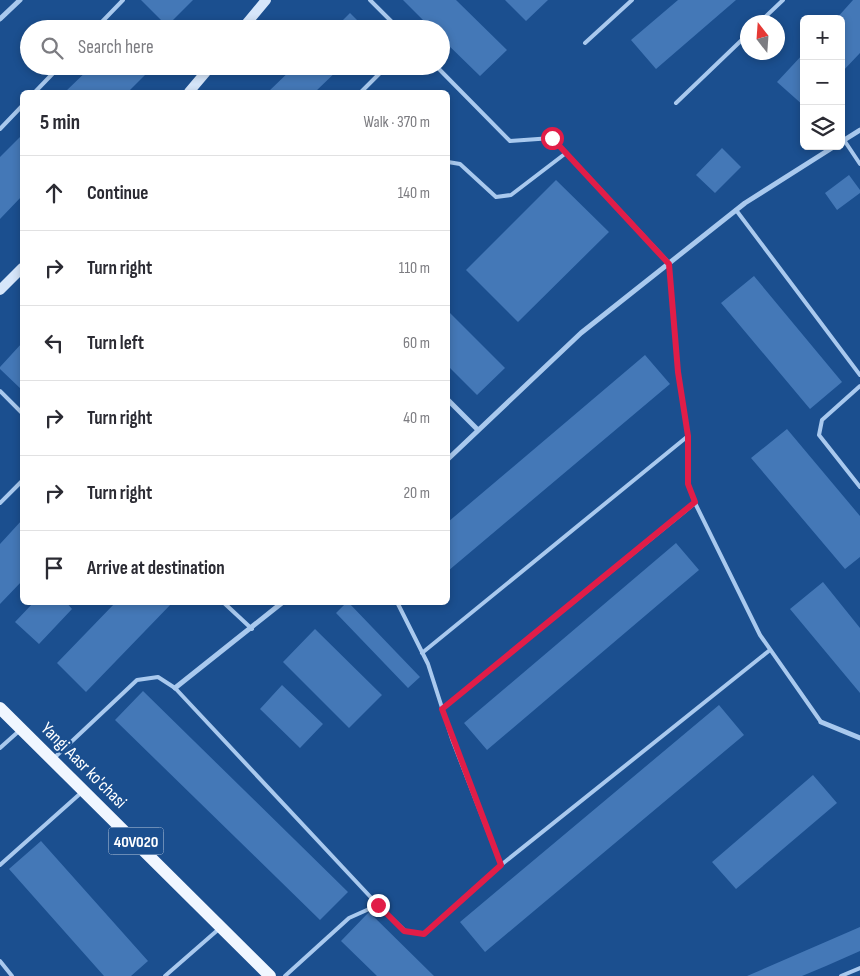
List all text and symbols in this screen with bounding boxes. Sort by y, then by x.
north arrow [740,15,785,60]
map controls [800,15,845,150]
button: + [800,15,845,60]
search box [20,20,450,75]
icon: search [38,34,66,62]
text: Search here [78,36,154,59]
button: − [800,60,845,105]
button: layers [800,105,845,150]
text: 5 min [40,110,80,135]
text: Walk · 370 m [363,113,430,132]
route start [541,127,564,150]
icon: ahead [40,179,68,207]
text: Continue [87,182,148,205]
text: 140 m [398,184,430,203]
icon: right [40,254,68,282]
text: Turn right [87,257,152,280]
text: 110 m [399,259,430,278]
icon: left [40,329,68,357]
text: Turn left [87,332,144,355]
text: 60 m [403,334,430,353]
icon: right [40,404,68,432]
text: Turn right [87,407,152,430]
text: 40 m [403,409,430,428]
icon: right [40,479,68,507]
text: Turn right [87,482,152,505]
text: 20 m [403,484,430,503]
icon: arrive [40,554,68,582]
text: Arrive at destination [87,557,225,580]
street label: Yangi Aasr ko'chasi [36,718,131,813]
road number: 40V020 [108,828,164,854]
route end [367,894,390,917]

